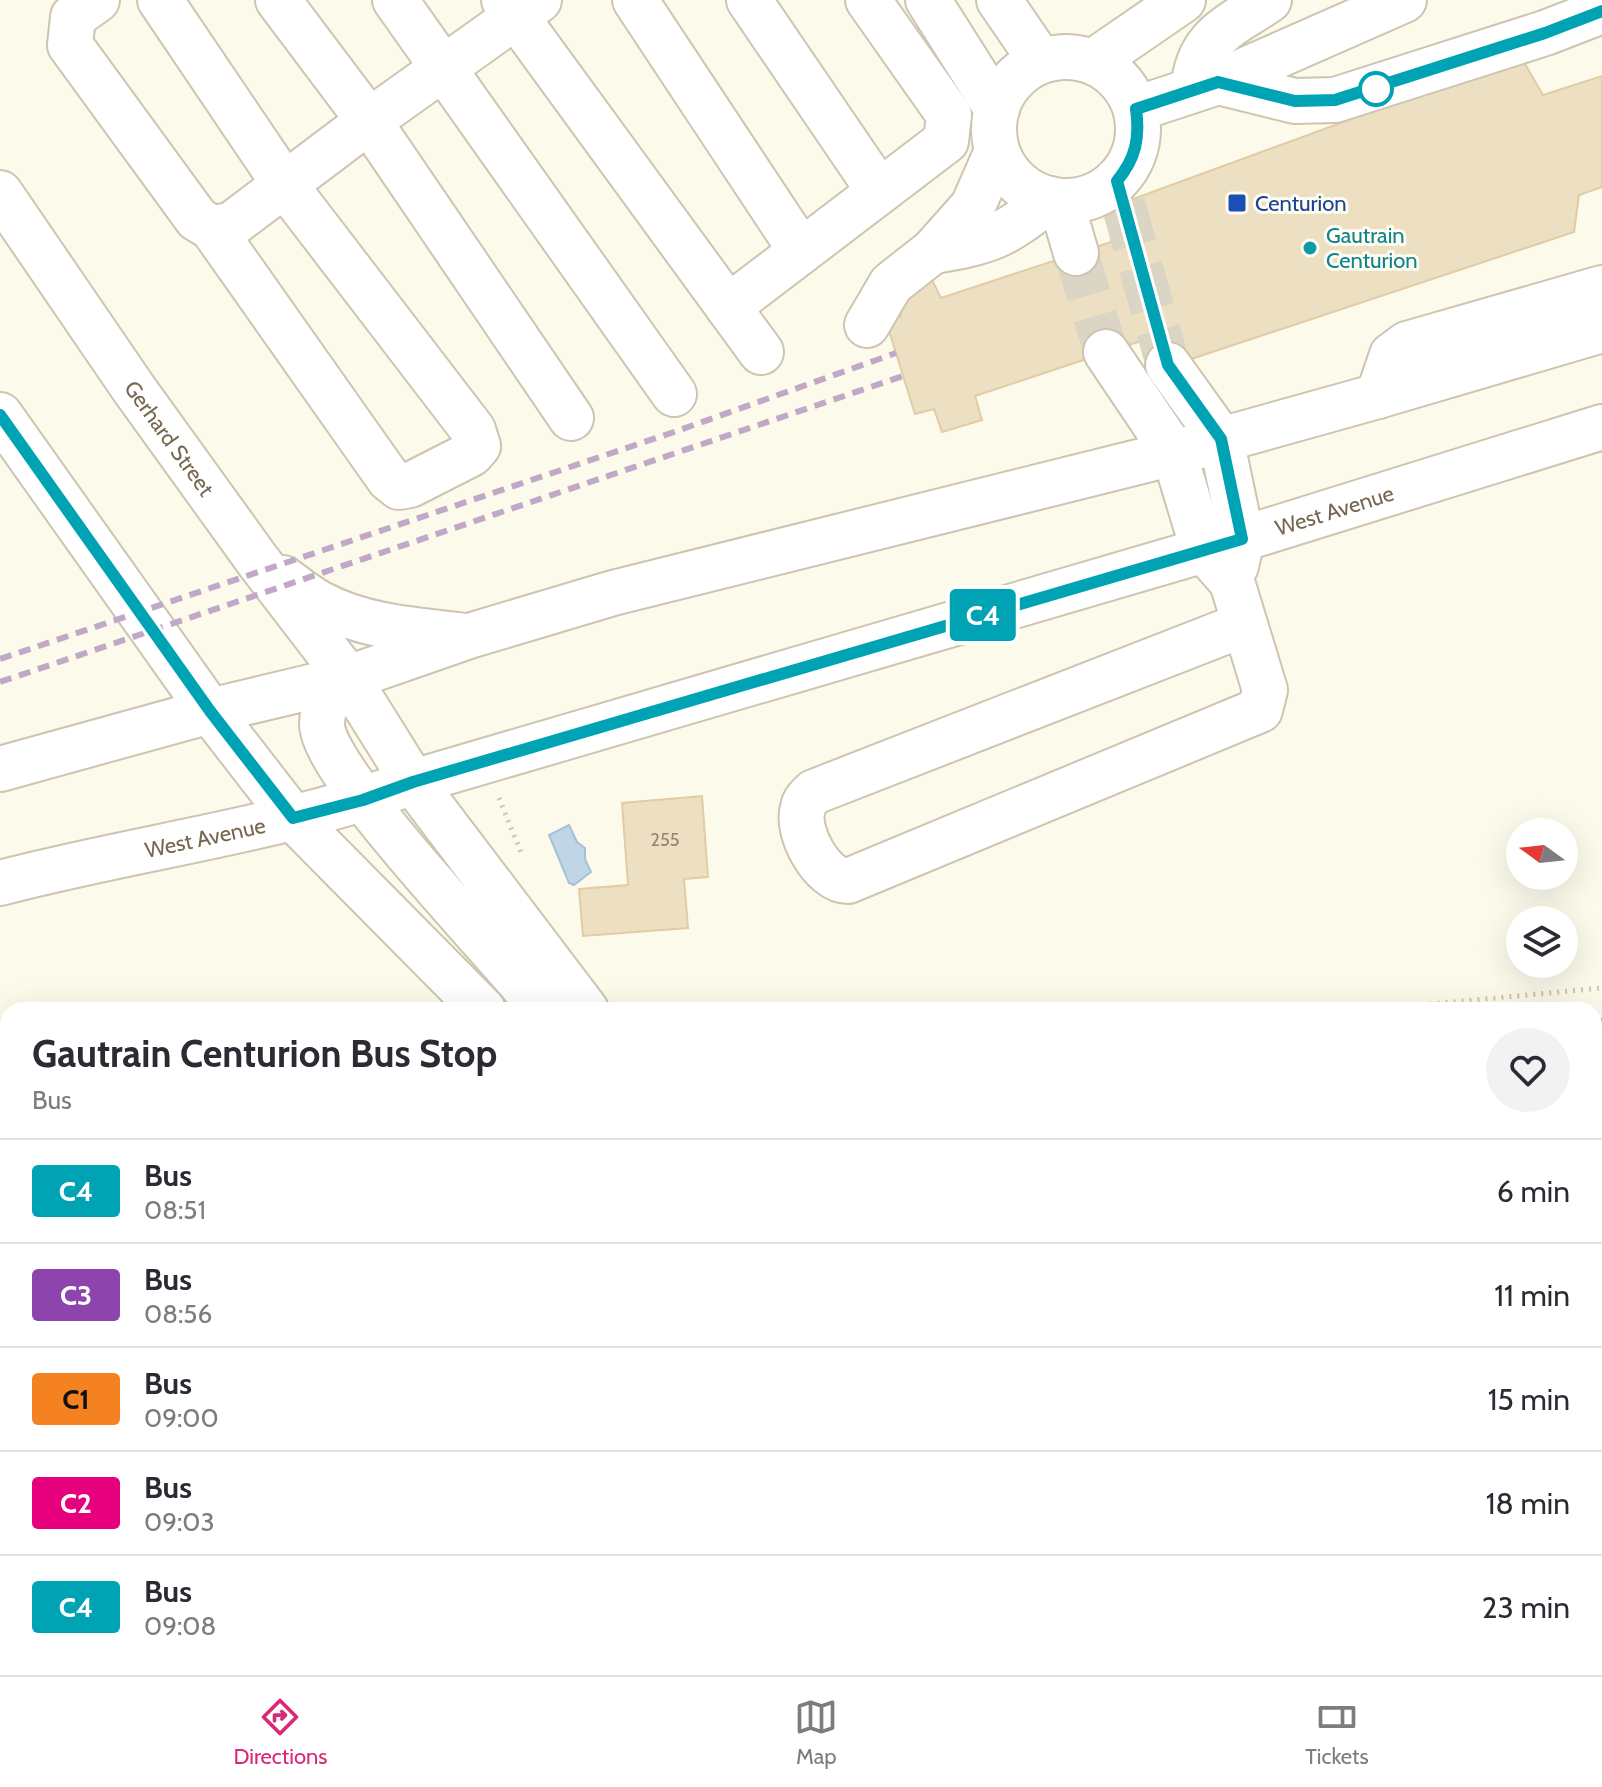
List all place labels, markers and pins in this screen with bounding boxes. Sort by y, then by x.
unlabelled marker [1359,72,1393,106]
place label: Centurion [1255,190,1347,217]
marker: Centurion [1226,192,1248,214]
place label: Gautrain Centurion [1326,222,1418,274]
marker: Gautrain Centurion [1301,239,1319,257]

